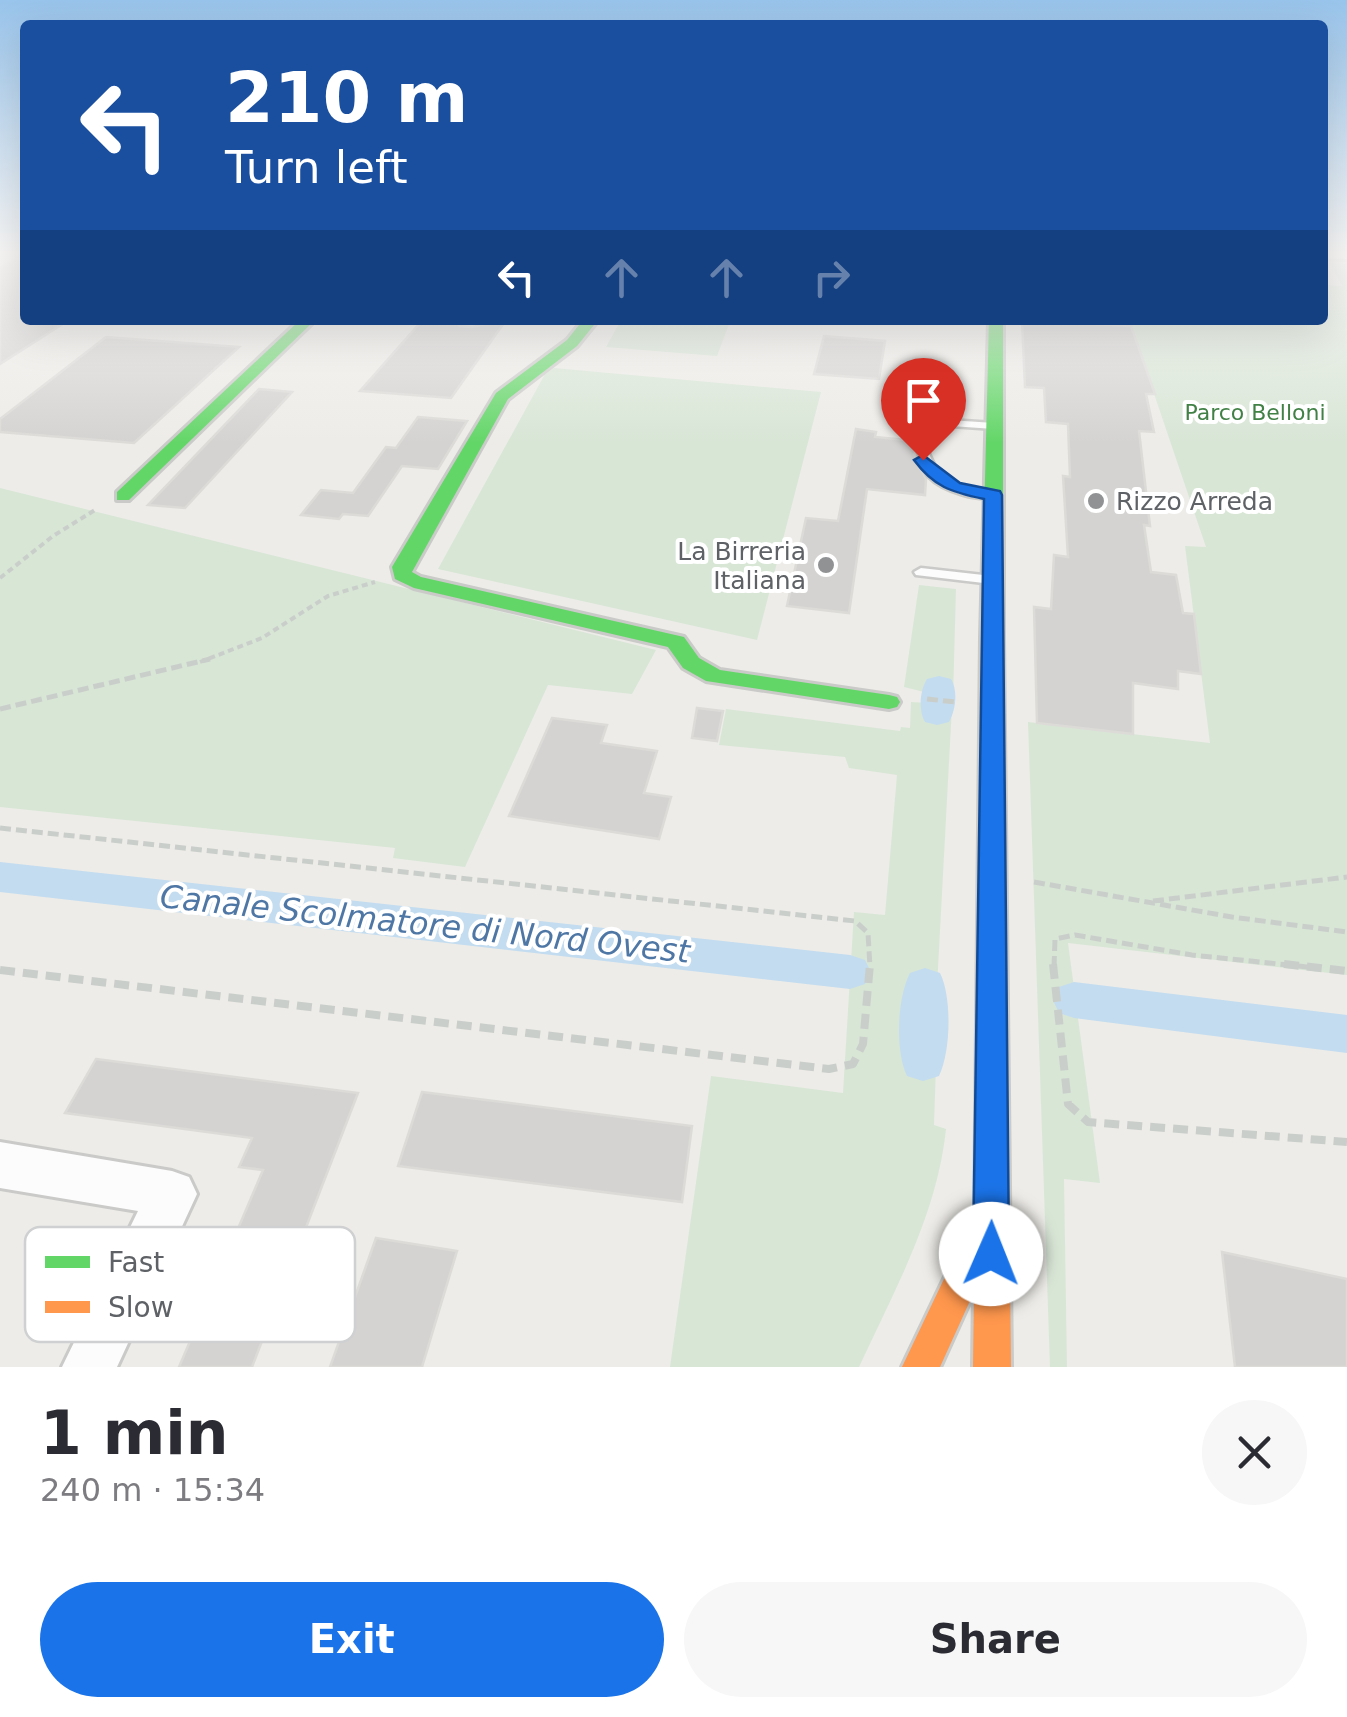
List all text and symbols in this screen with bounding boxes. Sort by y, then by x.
text: 210 m [225,57,468,139]
icon: left [60,60,190,190]
text: Turn left [225,141,408,194]
icon: left [489,250,544,305]
icon: ahead [594,250,649,305]
icon: ahead [699,250,754,305]
icon: right [804,250,859,305]
pin [881,358,966,461]
icon: arrive [896,373,951,428]
park label: Parco Belloni [1184,400,1326,425]
place label: Rizzo Arreda [1116,487,1273,516]
marker: Rizzo Arreda [1085,490,1107,512]
place label: La Birreria Italiana [677,537,806,595]
marker: La Birreria Italiana [815,554,837,576]
water label: Canale Scolmatore di Nord Ovest [158,877,693,971]
position arrow [939,1202,1043,1306]
legend [25,1227,355,1342]
text: Fast [108,1246,164,1279]
text: Slow [108,1291,174,1324]
text: 1 min [40,1398,228,1468]
button: close [1202,1400,1307,1505]
text: 240 m · 15:34 [40,1471,265,1509]
button: Exit [40,1582,664,1697]
button: Share [684,1582,1307,1697]

